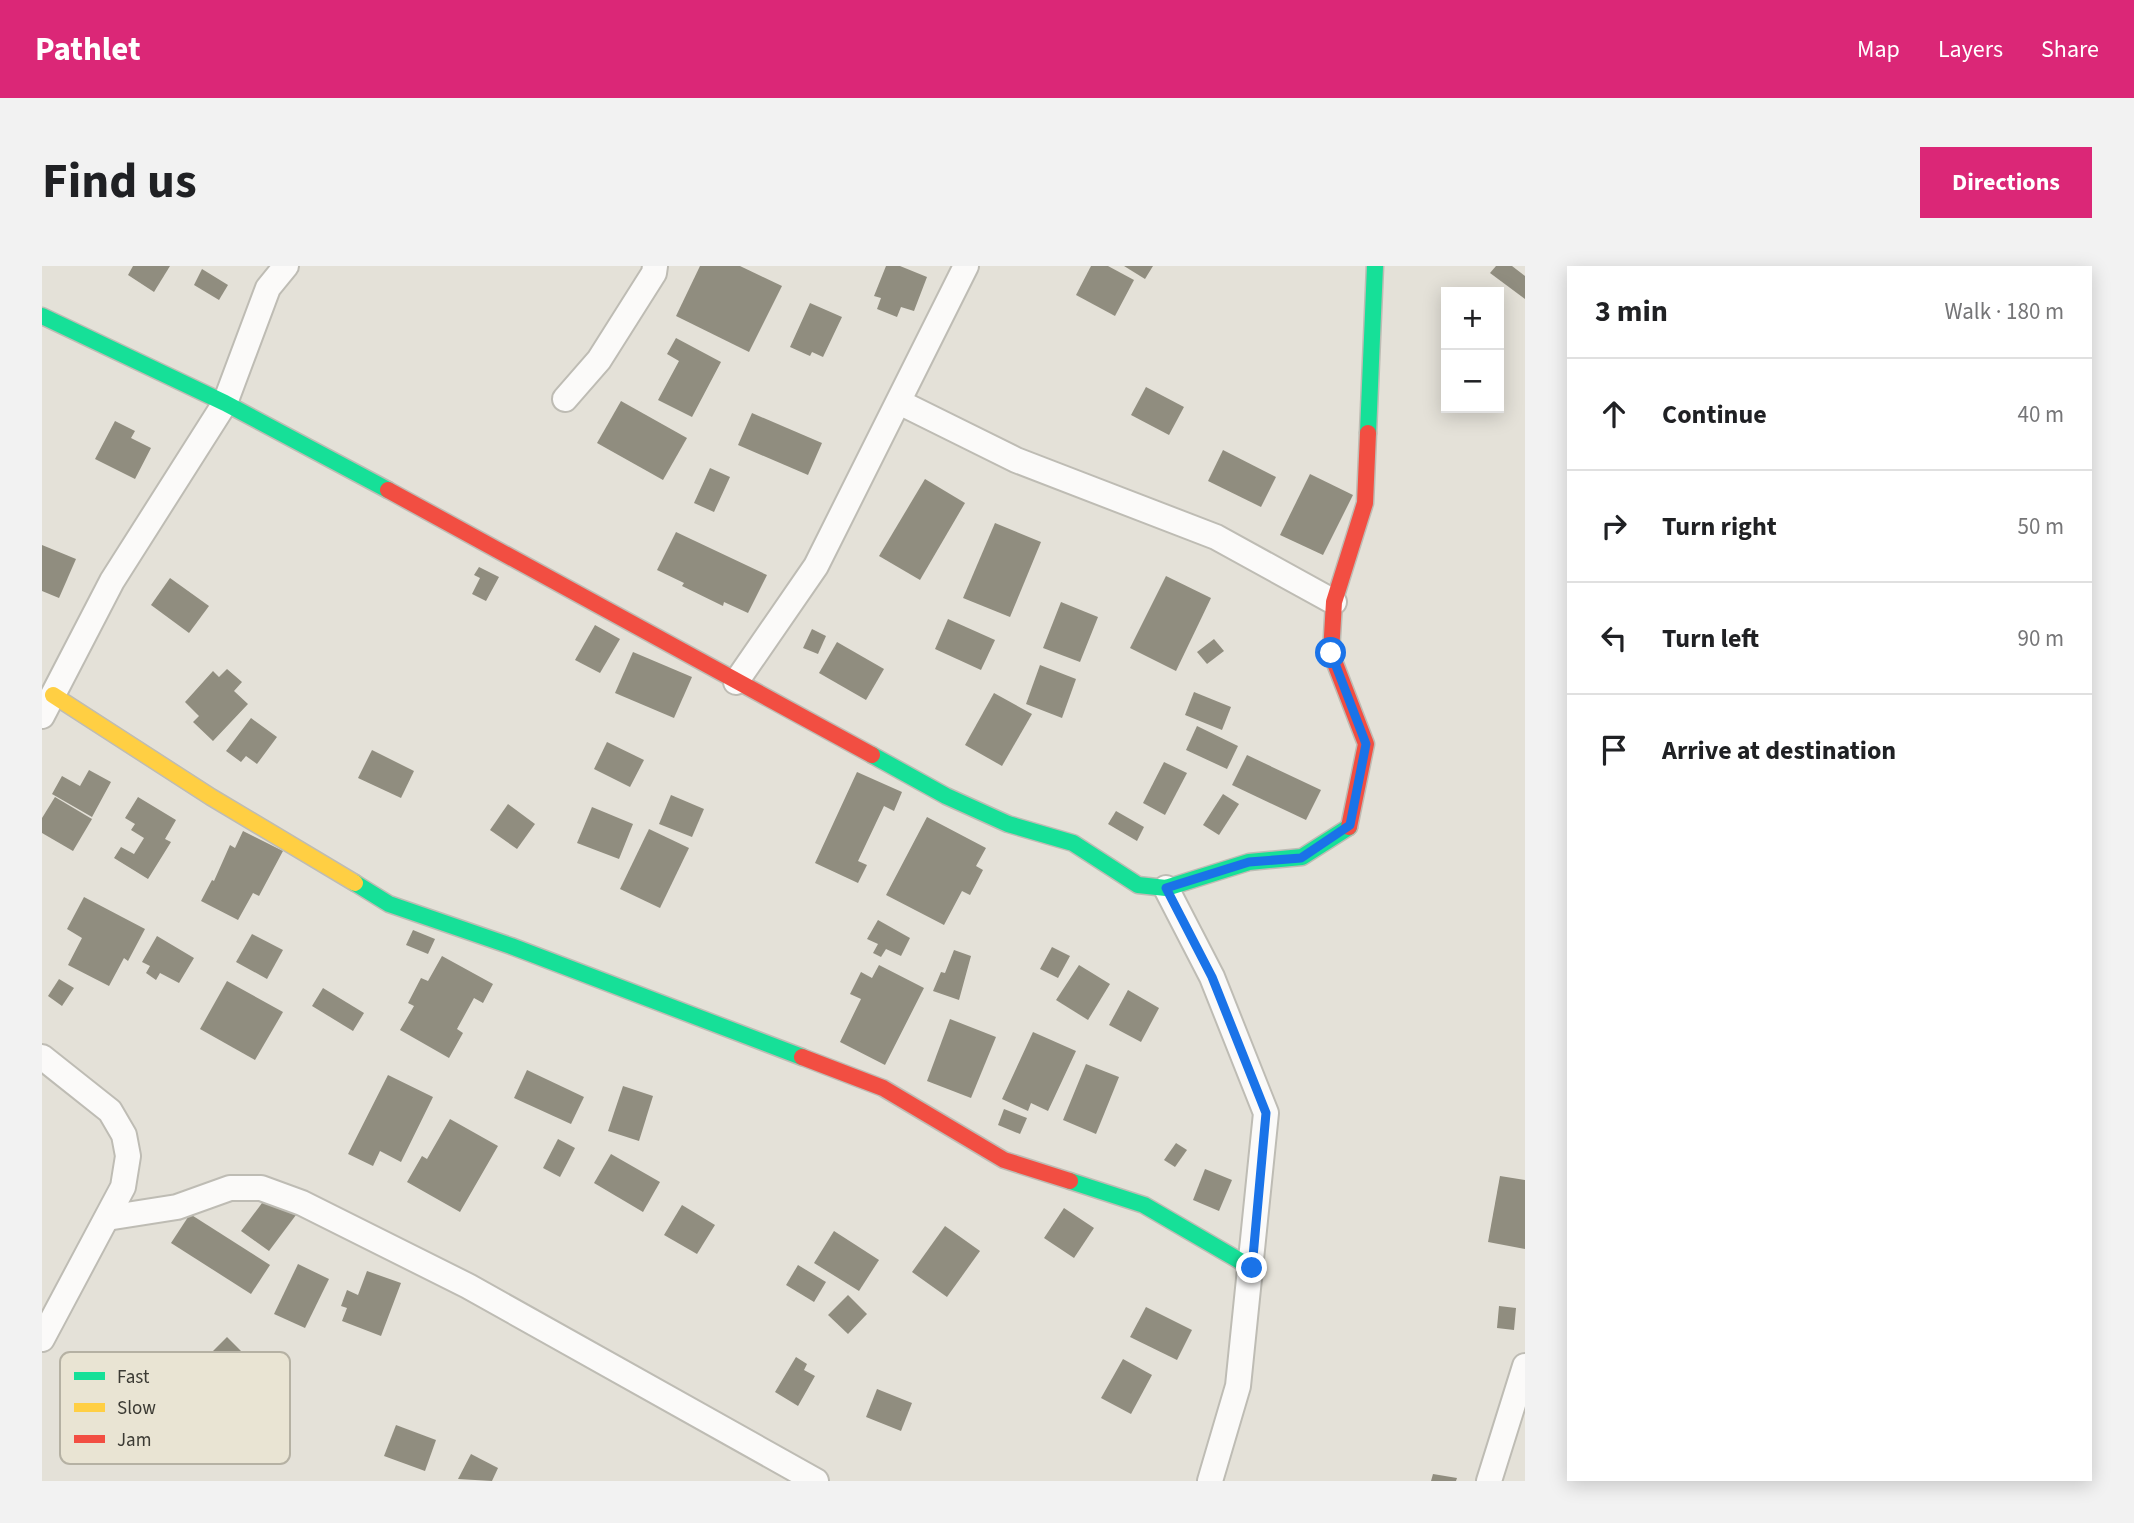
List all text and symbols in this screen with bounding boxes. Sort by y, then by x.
text: Pathlet [35,26,141,73]
text: Map [1857,32,1900,67]
text: Layers [1938,32,2003,67]
text: Share [2041,32,2099,67]
text: Find us [42,147,197,217]
button: Directions [1920,147,2092,218]
map controls [1441,287,1504,413]
button: + [1441,287,1504,350]
text: 3 min [1595,290,1668,333]
text: Walk · 180 m [1945,295,2064,328]
button: − [1441,350,1504,413]
icon: ahead [1595,395,1633,433]
text: Continue [1662,396,1767,433]
text: 40 m [2017,398,2064,431]
icon: right [1595,507,1633,545]
text: Turn right [1662,508,1777,545]
text: 50 m [2017,510,2064,543]
icon: left [1595,619,1633,657]
text: Turn left [1662,620,1759,657]
text: 90 m [2017,622,2064,655]
route start [1315,637,1346,668]
icon: arrive [1595,731,1633,769]
text: Arrive at destination [1662,732,1896,769]
route end [1236,1252,1267,1283]
legend [60,1352,290,1464]
text: Fast [117,1364,150,1391]
text: Slow [117,1395,156,1422]
text: Jam [117,1427,151,1454]

